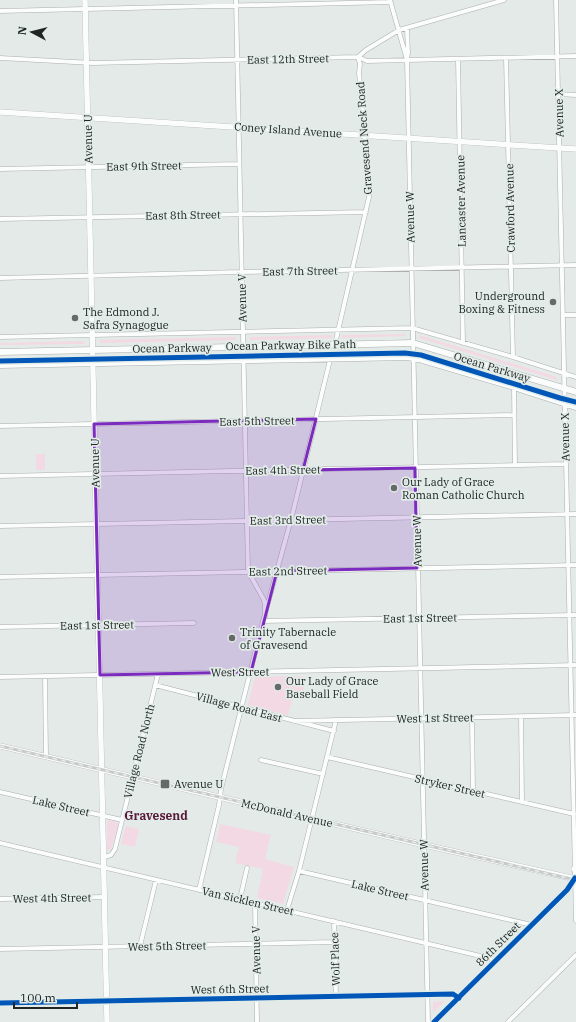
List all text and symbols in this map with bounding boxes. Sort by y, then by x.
north arrow [12,12,52,52]
text: N [15,25,30,36]
street label: East 12th Street [247,51,329,67]
street label: Gravesend Neck Road [353,81,375,195]
street label: Avenue X [552,88,566,137]
street label: Avenue U [81,114,95,164]
street label: Coney Island Avenue [234,119,342,141]
street label: Lancaster Avenue [453,155,469,247]
street label: East 9th Street [106,158,182,174]
street label: Crawford Avenue [502,163,518,253]
street label: Avenue W [403,191,417,243]
street label: East 8th Street [145,207,221,223]
street label: East 7th Street [262,263,338,279]
street label: Avenue V [235,273,249,322]
place label: Underground Boxing & Fitness [458,289,545,316]
marker: Underground Boxing & Fitness [548,297,558,307]
place label: The Edmond J. Safra Synagogue [83,305,169,332]
marker: The Edmond J. Safra Synagogue [70,313,80,323]
street label: Ocean Parkway Bike Path [226,337,357,353]
street label: Ocean Parkway [132,340,212,356]
street label: Ocean Parkway [452,349,532,385]
street label: Avenue X [558,412,572,461]
street label: East 5th Street [219,413,295,429]
street label: Avenue U [88,438,102,488]
street label: East 4th Street [245,462,321,478]
place label: Our Lady of Grace Roman Catholic Church [402,475,525,502]
marker: Our Lady of Grace Roman Catholic Church [389,483,399,493]
street label: East 3rd Street [250,512,326,528]
street label: Avenue W [410,515,424,567]
street label: East 2nd Street [249,563,328,579]
street label: East 1st Street [383,610,457,626]
street label: East 1st Street [60,617,134,633]
place label: Trinity Tabernacle of Gravesend [240,625,336,652]
marker: Trinity Tabernacle of Gravesend [227,633,237,643]
street label: West Street [211,664,270,680]
place label: Our Lady of Grace Baseball Field [286,674,379,701]
marker: Our Lady of Grace Baseball Field [273,682,283,692]
street label: Village Road East [194,689,284,725]
street label: Village Road North [121,702,158,800]
street label: West 1st Street [396,710,474,726]
street label: Stryker Street [413,771,487,801]
place label: Avenue U [174,777,223,791]
marker: Avenue U [159,778,171,790]
street label: Lake Street [31,793,91,819]
street label: McDonald Avenue [240,796,334,830]
district label: Gravesend [124,808,188,823]
street label: Avenue W [417,839,431,891]
street label: Lake Street [350,877,410,903]
street label: Van Sicklen Street [201,884,295,918]
street label: West 4th Street [13,890,92,906]
street label: 86th Street [473,919,523,969]
street label: Avenue V [249,925,263,974]
street label: Wolf Place [327,932,343,986]
street label: West 5th Street [128,938,207,954]
street label: West 6th Street [191,981,270,997]
scale bar [14,984,77,1010]
text: 100 m [20,990,56,1005]

